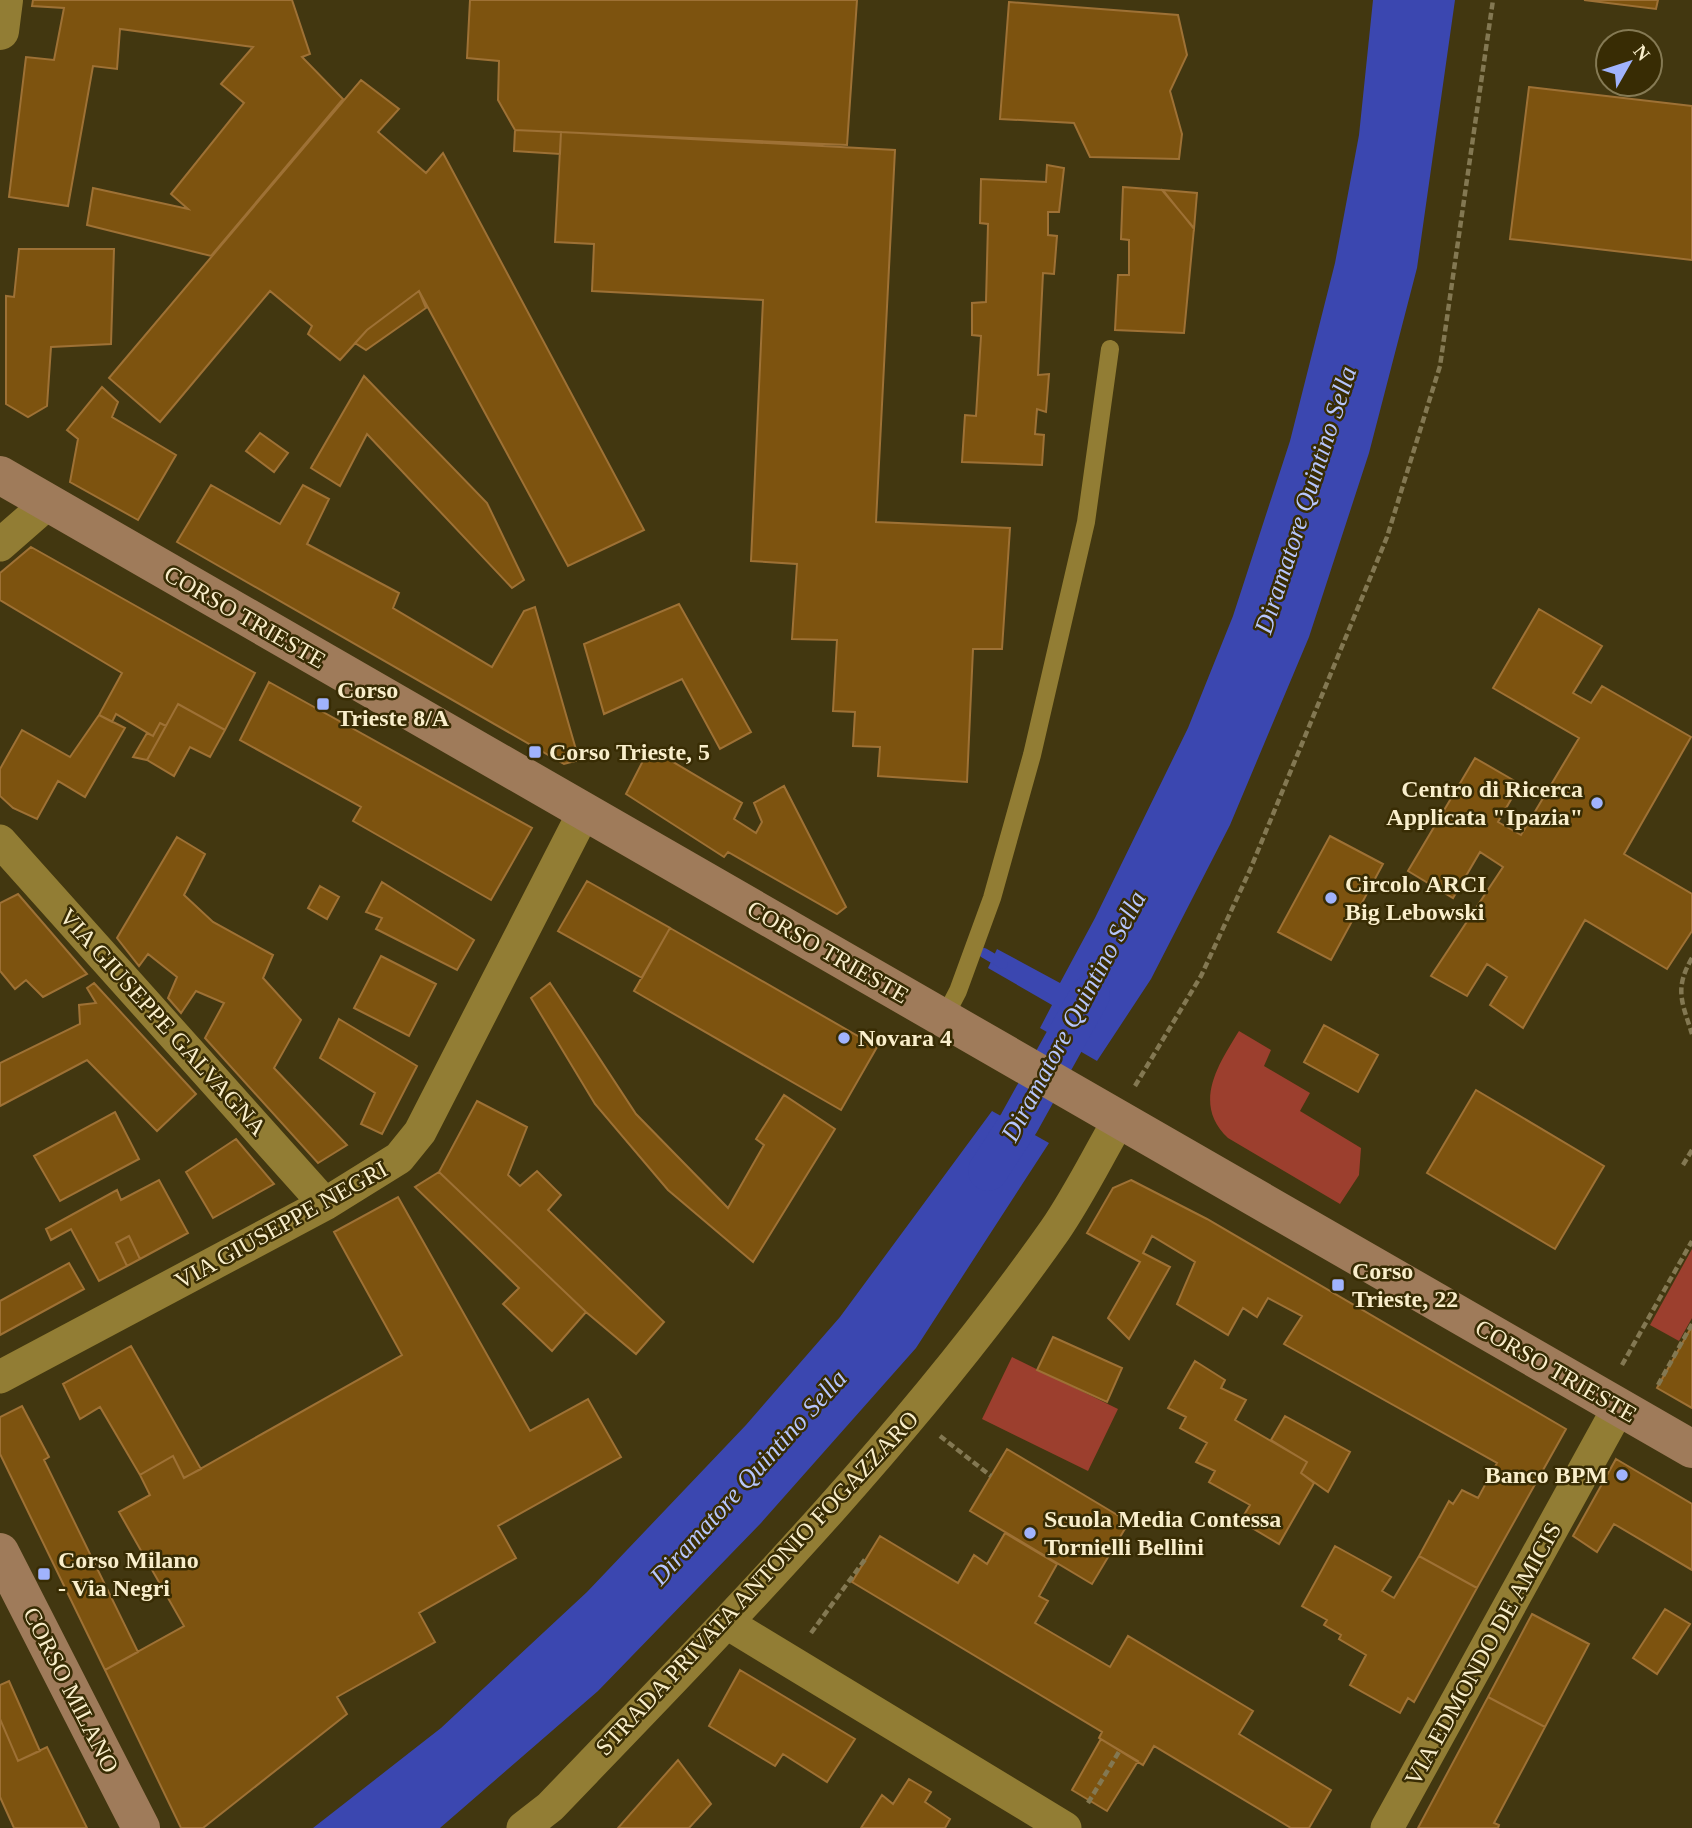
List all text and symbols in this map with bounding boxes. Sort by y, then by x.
north arrow [1594,28,1664,98]
text: N [1629,41,1654,65]
water label: Diramatore Quintino Sella [1248,363,1362,638]
street label: CORSO TRIESTE [160,560,330,674]
place label: Corso Trieste 8/A [337,677,450,731]
marker: Corso Trieste 8/A [315,696,331,712]
place label: Corso Trieste, 5 [549,739,710,765]
marker: Corso Trieste, 5 [527,744,543,760]
place label: Centro di Ricerca Applicata "Ipazia" [1386,776,1583,830]
marker: Centro di Ricerca Applicata "Ipazia" [1589,795,1605,811]
place label: Circolo ARCI Big Lebowski [1345,871,1487,925]
water label: Diramatore Quintino Sella [995,886,1152,1147]
marker: Circolo ARCI Big Lebowski [1323,890,1339,906]
street label: CORSO TRIESTE [743,895,913,1009]
street label: VIA GIUSEPPE GALVAGNA [54,903,272,1141]
place label: Novara 4 [858,1025,952,1051]
marker: Novara 4 [836,1030,852,1046]
street label: VIA GIUSEPPE NEGRI [170,1156,392,1294]
place label: Corso Trieste, 22 [1352,1258,1458,1312]
marker: Corso Trieste, 22 [1330,1277,1346,1293]
street label: CORSO TRIESTE [1471,1314,1641,1428]
water label: Diramatore Quintino Sella [643,1364,853,1592]
street label: STRADA PRIVATA ANTONIO FOGAZZARO [590,1406,924,1760]
place label: Banco BPM [1485,1462,1608,1488]
marker: Banco BPM [1614,1467,1630,1483]
place label: Scuola Media Contessa Tornielli Bellini [1044,1506,1281,1560]
street label: VIA EDMONDO DE AMICIS [1400,1518,1566,1790]
marker: Scuola Media Contessa Tornielli Bellini [1022,1525,1038,1541]
place label: Corso Milano - Via Negri [58,1547,199,1601]
marker: Corso Milano - Via Negri [36,1566,52,1582]
street label: CORSO MILANO [18,1603,124,1777]

